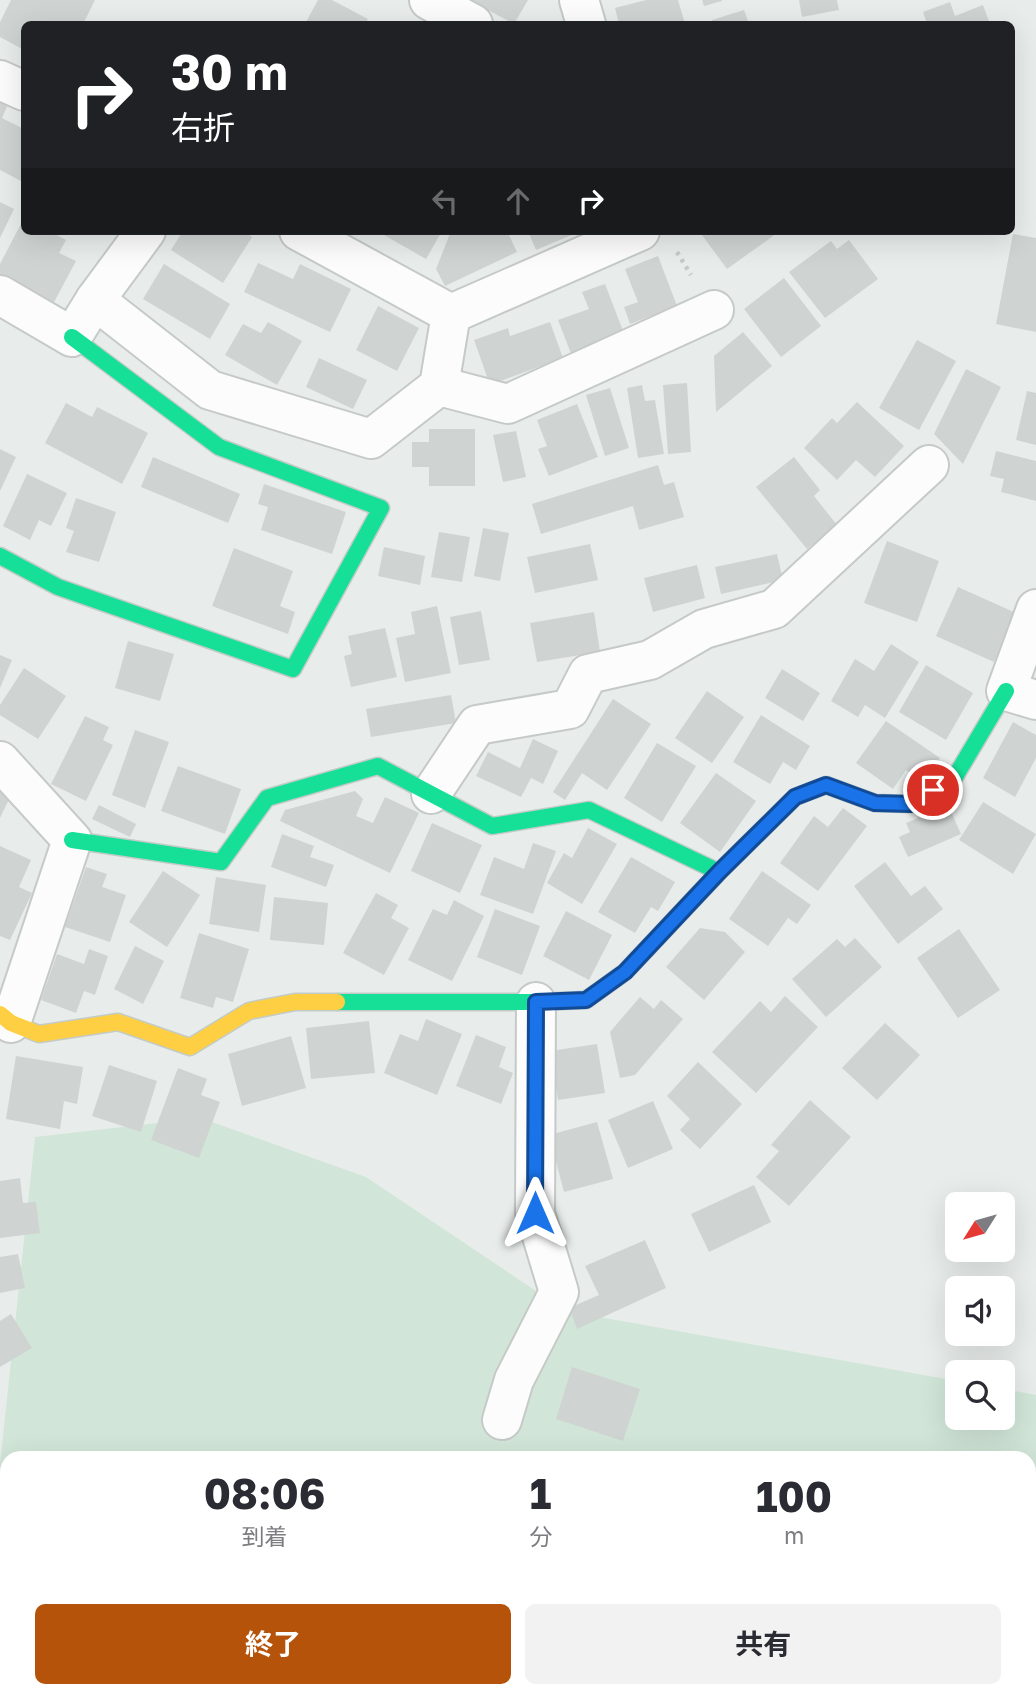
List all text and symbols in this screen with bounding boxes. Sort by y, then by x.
text: 30 m [171,42,288,101]
icon: right [56,49,147,140]
text: 右折 [171,108,235,146]
icon: left [426,182,464,220]
icon: ahead [499,182,537,220]
icon: right [572,182,610,220]
pin [903,760,963,820]
icon: arrive [914,771,952,809]
position arrow [498,1176,572,1250]
north arrow [945,1192,1015,1262]
map controls [945,1192,1015,1430]
button: sound [945,1276,1015,1346]
button: search [945,1360,1015,1430]
text: 08:06 [204,1468,325,1518]
text: 1 [530,1468,551,1518]
text: 100 [756,1471,832,1521]
text: m [784,1521,804,1549]
text: 到着 [242,1522,288,1550]
text: 分 [529,1522,552,1550]
button: 終了 [35,1604,511,1684]
button: 共有 [525,1604,1001,1684]

